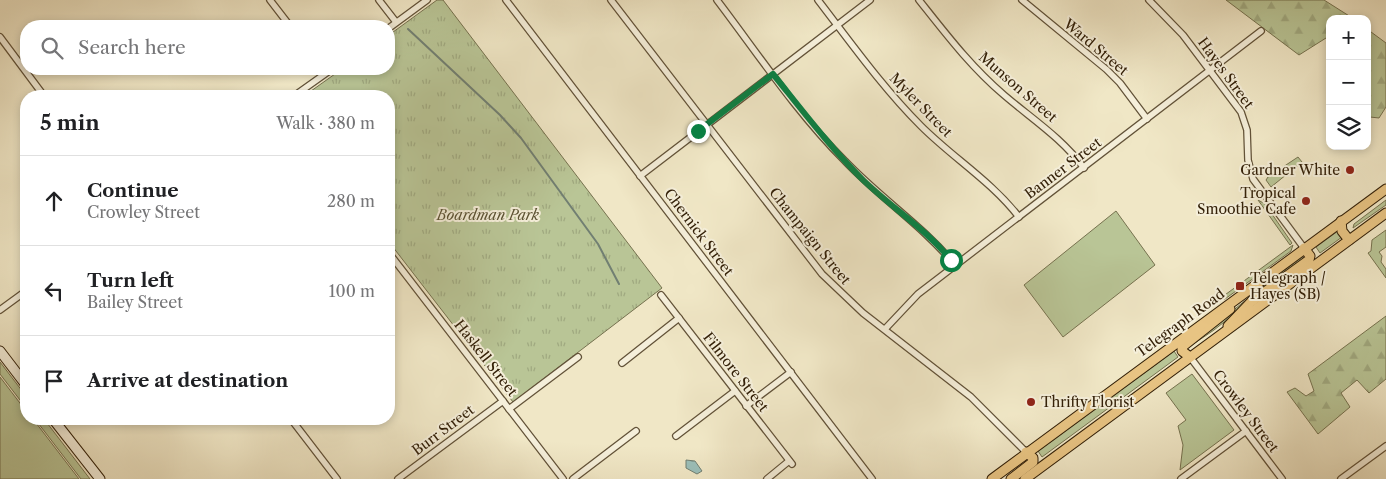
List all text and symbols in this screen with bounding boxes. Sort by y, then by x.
street label: Ward Street [1059,14,1132,79]
map controls [1326,15,1371,150]
button: + [1326,15,1371,60]
search box [20,20,395,75]
icon: search [38,34,66,62]
street label: Hayes Street [1194,34,1258,112]
text: Search here [78,36,186,59]
street label: Munson Street [975,48,1061,126]
button: − [1326,60,1371,105]
street label: Myler Street [886,69,956,141]
button: layers [1326,105,1371,150]
text: 5 min [40,110,100,135]
text: Walk · 380 m [276,113,375,133]
route end [687,120,710,143]
street label: Banner Street [1021,133,1105,203]
place label: Gardner White [1240,161,1340,179]
marker: Gardner White [1344,164,1356,176]
text: Continue [87,179,179,202]
street label: Champaign Street [765,184,855,288]
place label: Tropical Smoothie Cafe [1197,184,1296,218]
street label: Chernick Street [660,185,738,279]
icon: ahead [40,187,68,215]
text: 280 m [327,191,375,211]
marker: Tropical Smoothie Cafe [1300,195,1312,207]
text: Crowley Street [87,202,200,222]
park label: Boardman Park [436,206,540,224]
route start [940,249,963,272]
text: Turn left [87,269,174,292]
place label: Telegraph / Hayes (SB) [1250,269,1326,303]
icon: left [40,277,68,305]
marker: Telegraph / Hayes (SB) [1234,280,1246,292]
text: 100 m [329,281,375,301]
street label: Telegraph Road [1132,284,1228,361]
text: Bailey Street [87,292,183,312]
street label: Haskell Street [450,316,522,400]
street label: Filmore Street [699,329,773,415]
street label: Crowley Street [1209,366,1283,456]
icon: arrive [40,367,68,395]
text: Arrive at destination [87,369,288,392]
place label: Thrifty Florist [1041,393,1134,411]
marker: Thrifty Florist [1025,396,1037,408]
street label: Burr Street [408,401,478,459]

